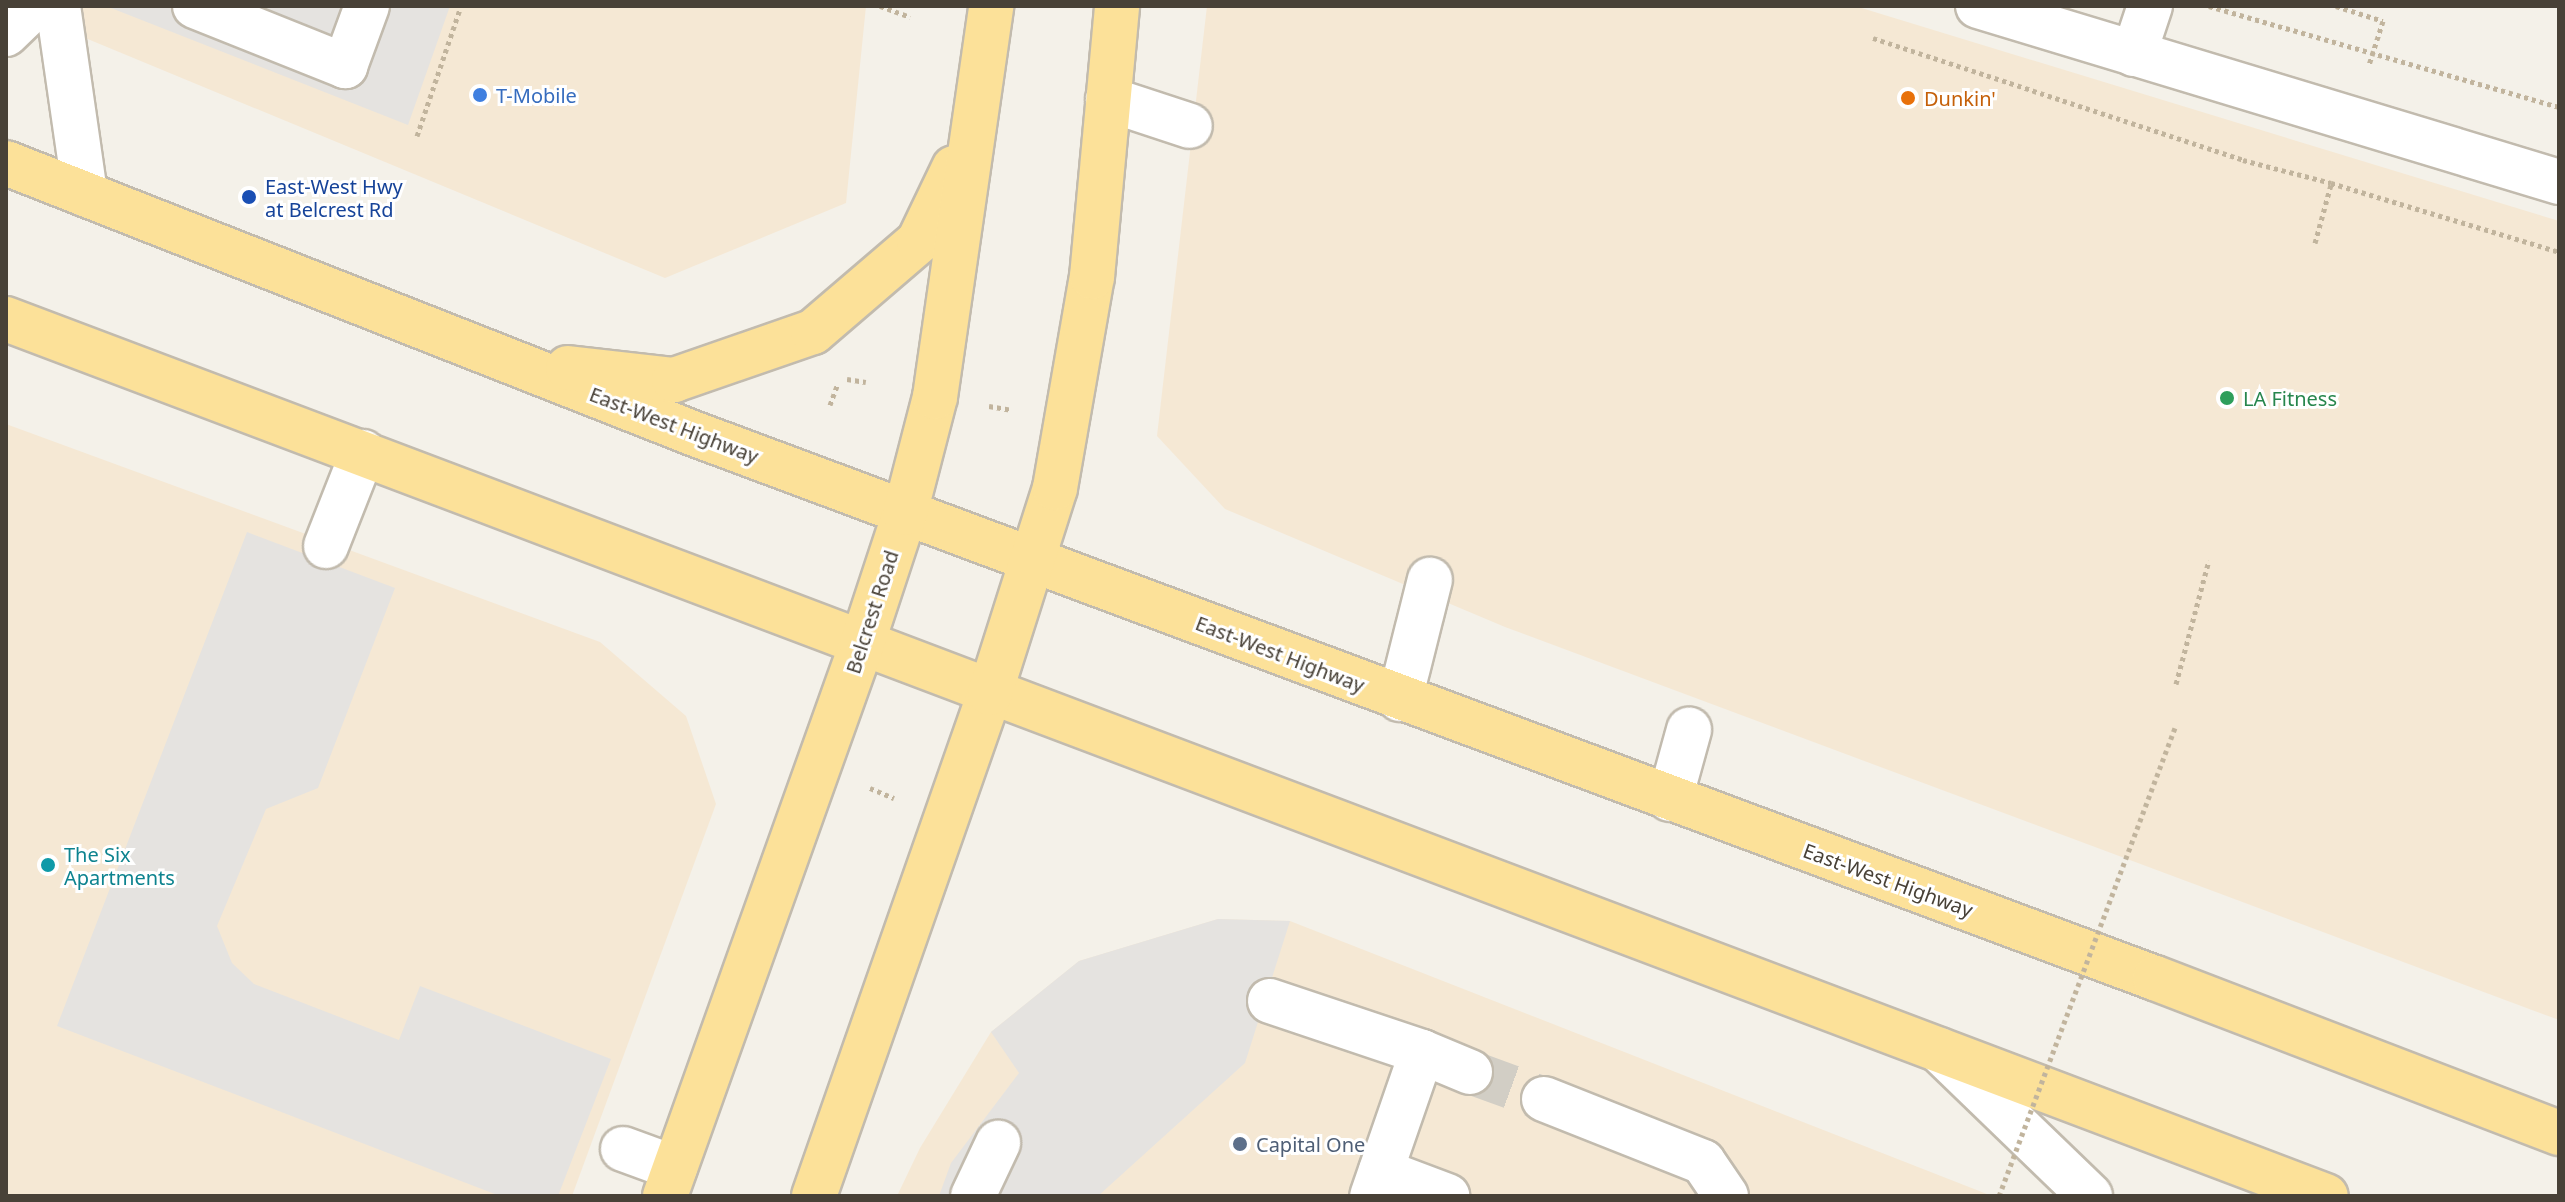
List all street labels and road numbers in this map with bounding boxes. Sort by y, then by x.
street label: East-West Highway [586,382,762,468]
street label: Belcrest Road [841,547,903,677]
street label: East-West Highway [1192,611,1368,697]
street label: East-West Highway [1800,838,1976,922]

